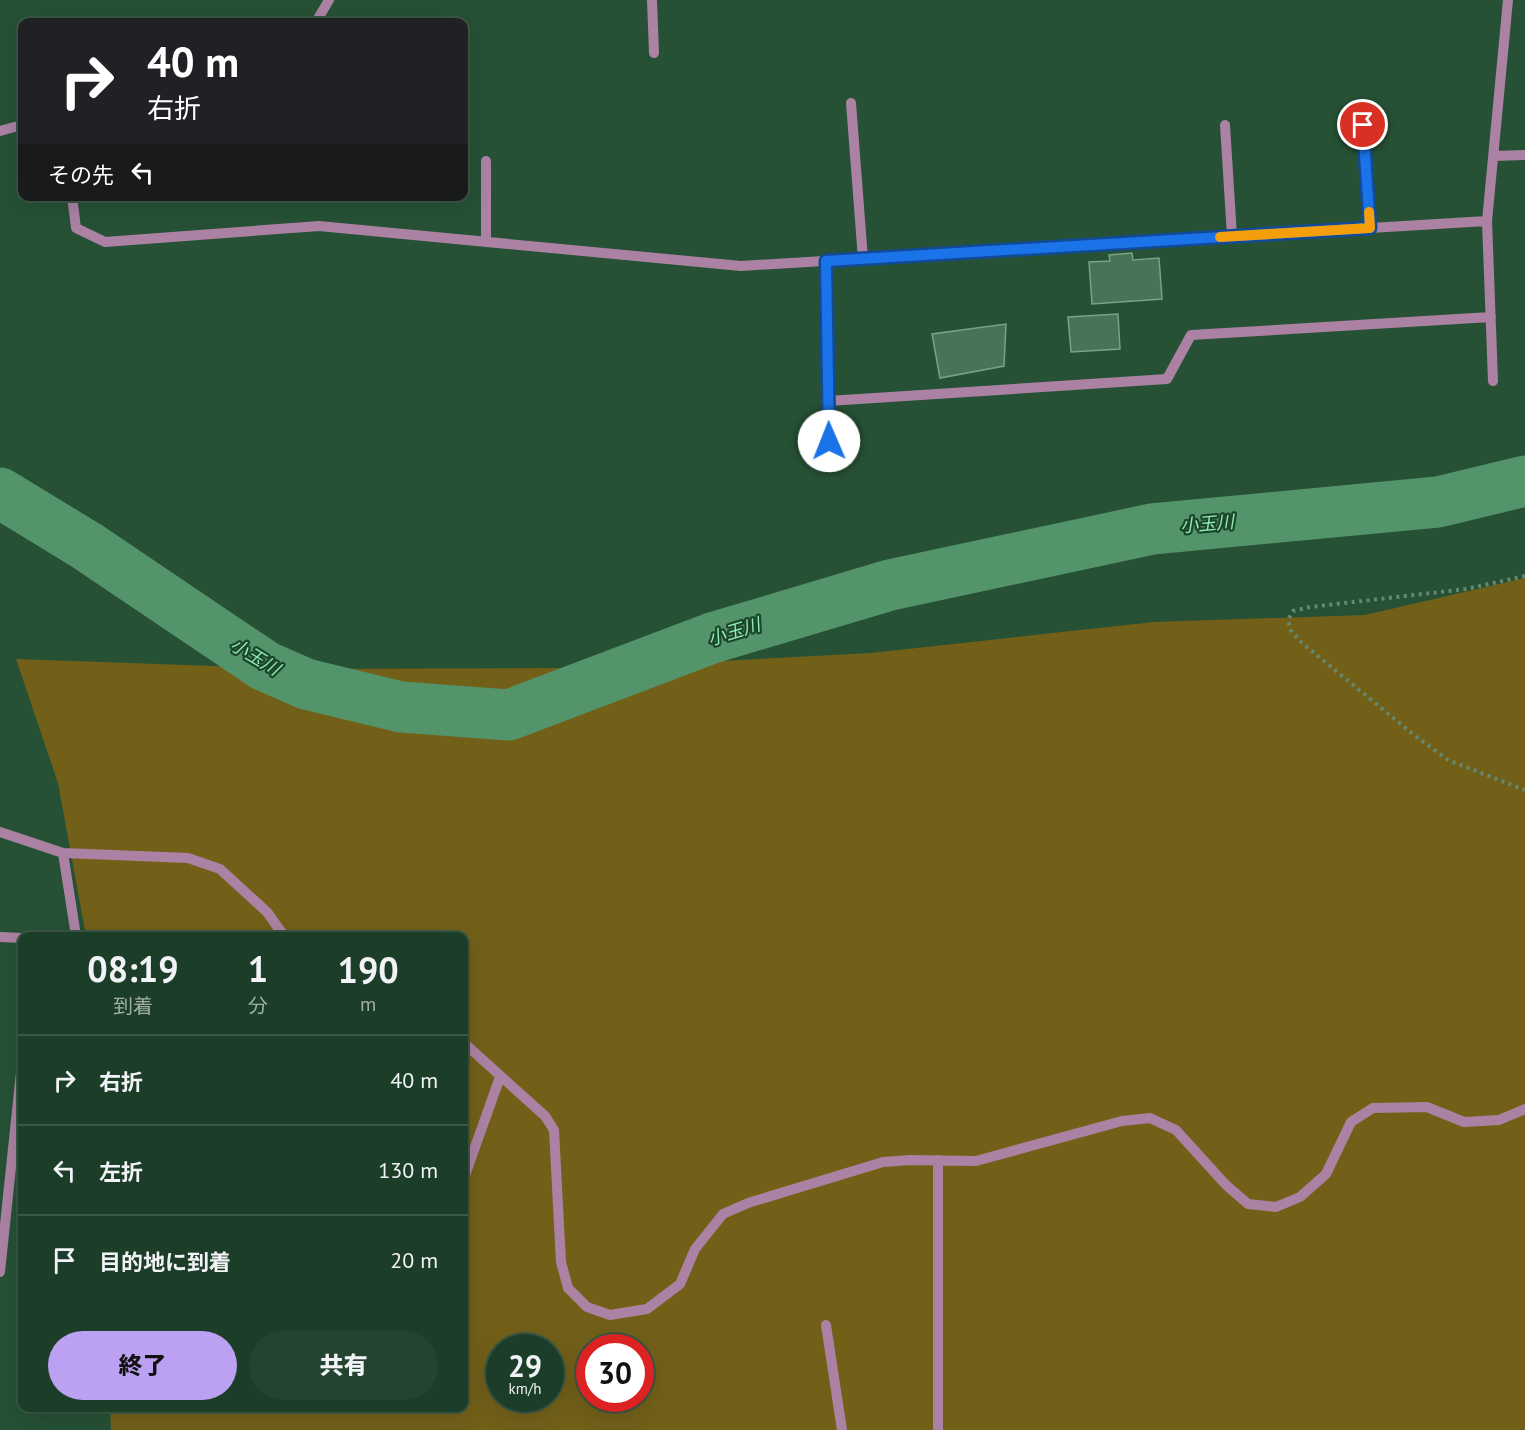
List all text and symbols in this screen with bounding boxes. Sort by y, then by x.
text: 40 m [147,34,239,89]
icon: right [48,42,126,120]
text: 右折 [147,91,201,125]
pin [1337,99,1388,150]
icon: arrive [1346,108,1379,141]
icon: left [126,156,159,189]
text: その先 [48,161,114,189]
position arrow [797,409,861,473]
water label: 小玉川 [1179,510,1237,537]
water label: 小玉川 [705,612,765,650]
water label: 小玉川 [226,633,286,681]
text: 08:19 [87,945,179,992]
text: 1 [248,945,268,992]
text: 190 [337,946,399,993]
text: m [360,991,376,1017]
text: 到着 [113,993,153,1019]
text: 分 [248,993,268,1019]
icon: right [48,1064,81,1097]
text: 40 m [390,1066,438,1094]
text: 右折 [99,1068,143,1096]
icon: left [48,1154,81,1187]
text: 130 m [378,1156,438,1184]
text: 左折 [99,1158,143,1186]
icon: arrive [48,1244,81,1277]
text: 20 m [390,1246,438,1274]
text: 目的地に到着 [99,1248,231,1276]
button: 終了 [48,1331,237,1400]
button: 共有 [249,1331,438,1400]
speed limit sign: 30 [576,1334,654,1412]
text: 29 [508,1346,542,1385]
text: km/h [509,1379,541,1398]

